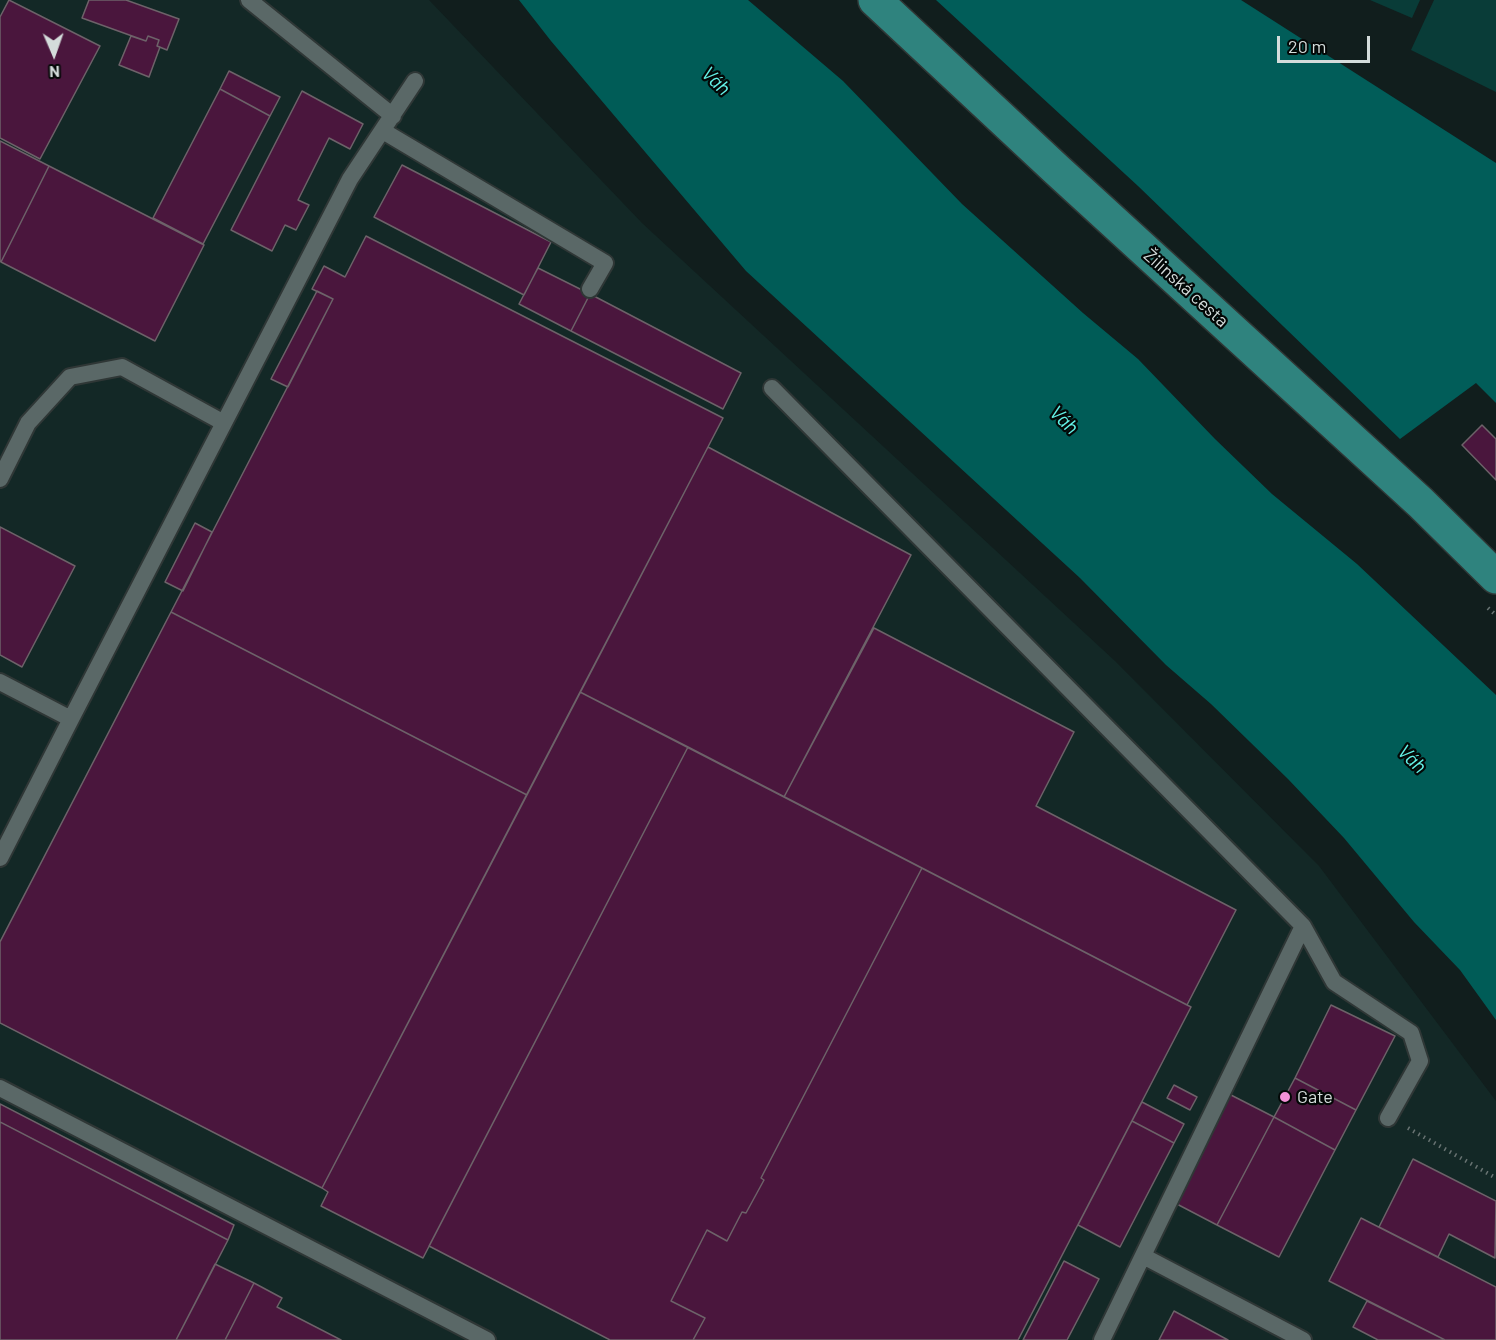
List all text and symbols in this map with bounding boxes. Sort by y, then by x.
north arrow [24,24,84,84]
scale bar [1280,24,1373,62]
text: 20 m [1288,35,1326,57]
water label: Váh [697,62,735,100]
text: N [49,63,60,82]
street label: Žilinská cesta [1139,244,1233,332]
water label: Váh [1045,401,1083,439]
water label: Váh [1393,740,1431,778]
place label: Gate [1297,1086,1333,1108]
marker: Gate [1278,1090,1292,1104]

